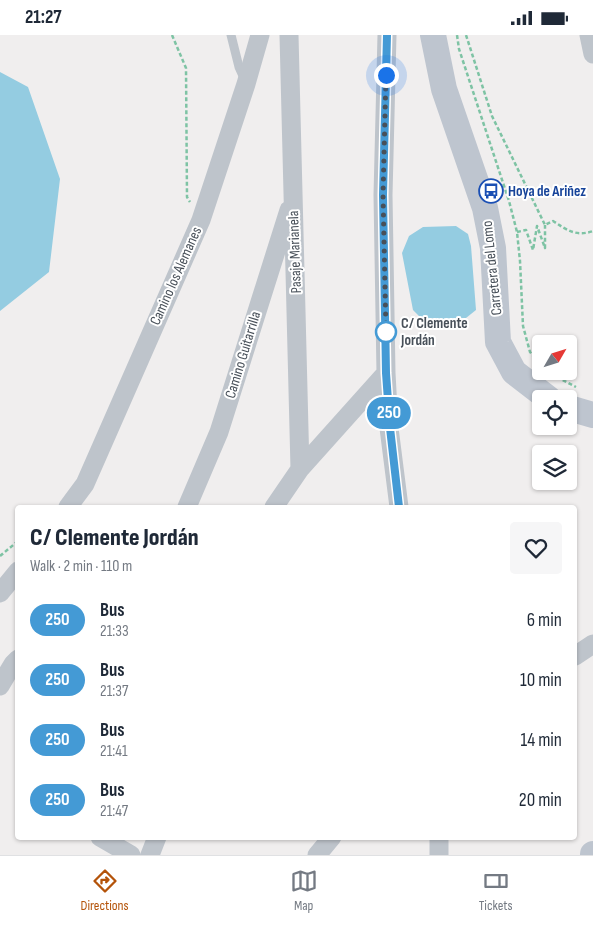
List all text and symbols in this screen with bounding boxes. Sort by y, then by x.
text: 21:27 [25,6,62,29]
your location [374,63,399,88]
bus stop icon: Hoya de Ariñez [478,178,504,204]
place label: Hoya de Ariñez [508,182,586,201]
street label: Pasaje Marianela [284,210,306,294]
street label: Carretera del Lomo [478,220,506,316]
street label: Camino los Alemanes [146,224,206,328]
street label: Camino Guitarrilla [221,309,265,401]
place label: C/ Clemente Jordán [400,314,468,350]
marker: C/ Clemente Jordán [375,321,397,343]
north arrow [532,335,578,380]
map controls [532,335,577,490]
button: locate [532,390,577,435]
line badge: 250 [360,397,418,429]
text: 250 [377,402,401,423]
button: layers [532,445,577,490]
button: heart [510,522,562,574]
text: C/ Clemente Jordán [30,523,199,552]
text: Walk · 2 min · 110 m [30,557,132,576]
text: Bus [100,599,125,622]
text: 250 [45,609,70,630]
text: 6 min [527,609,562,632]
text: 21:33 [100,622,129,641]
text: Bus [100,659,125,682]
text: 250 [45,669,70,690]
text: 10 min [520,669,562,692]
text: 21:37 [100,682,128,701]
text: Bus [100,719,125,742]
text: 250 [45,729,70,750]
text: 14 min [521,729,562,752]
text: 21:41 [100,742,128,761]
text: Bus [100,779,125,802]
text: 250 [45,789,70,810]
text: 20 min [519,789,562,812]
text: 21:47 [100,802,128,821]
tab: Directions [81,867,129,914]
tab: Map [290,867,318,914]
tab: Tickets [479,867,512,914]

